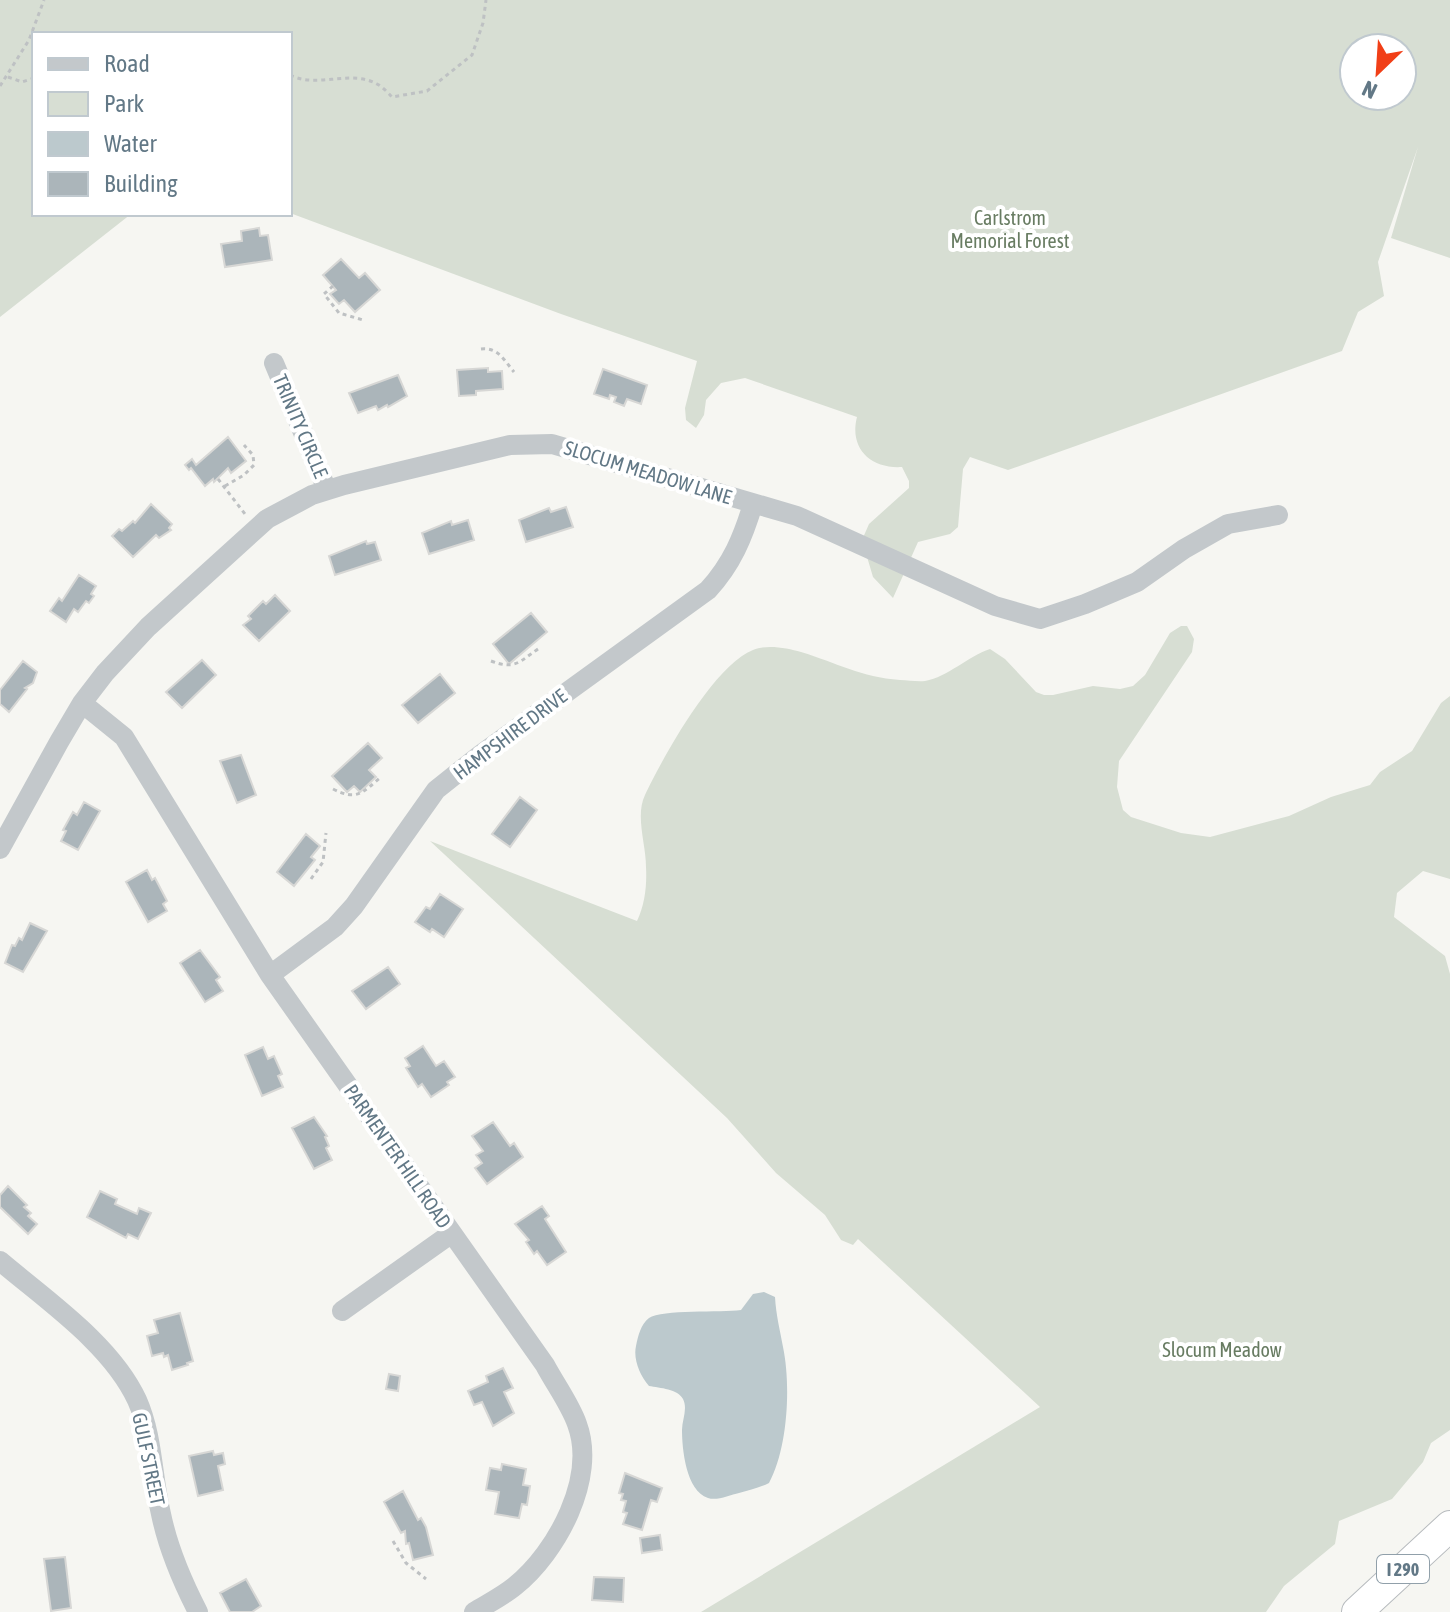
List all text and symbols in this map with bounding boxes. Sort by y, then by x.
legend [32,32,292,216]
north arrow [1338,32,1418,112]
text: Road [104,50,150,77]
text: N [1358,76,1381,105]
text: Park [104,90,145,117]
text: Water [104,130,157,157]
text: Building [104,170,178,197]
park label: Carlstrom Memorial Forest [951,206,1070,252]
street label: TRINITY CIRCLE [269,371,333,482]
street label: SLOCUM MEADOW LANE [561,436,735,509]
street label: HAMPSHIRE DRIVE [449,684,571,784]
street label: PARMENTER HILL ROAD [340,1080,456,1232]
park label: Slocum Meadow [1162,1338,1282,1361]
street label: GULF STREET [128,1411,170,1508]
road number: I 290 [1377,1555,1429,1583]

